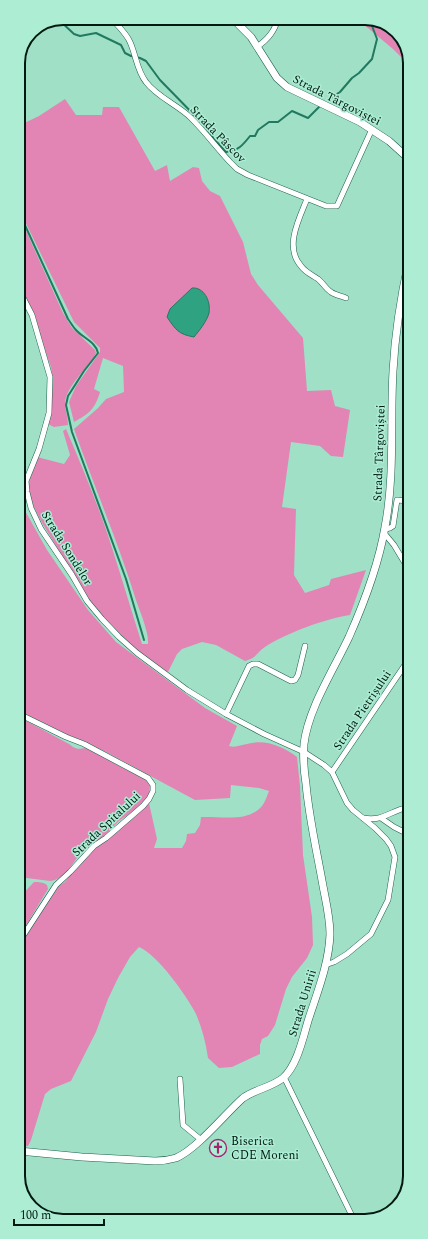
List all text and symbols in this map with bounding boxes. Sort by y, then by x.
street label: Strada Târgoviștei [289,70,384,131]
street label: Strada Pâscov [185,101,251,168]
street label: Strada Târgoviștei [368,404,391,502]
street label: Strada Sondelor [36,507,97,589]
street label: Strada Pietrișului [328,666,396,754]
street label: Strada Spitalului [68,787,145,861]
street label: Strada Unirii [283,967,322,1039]
place label: Biserica CDE Moreni [231,1132,299,1165]
church icon: Biserica CDE Moreni [208,1138,228,1158]
scale bar [14,1201,104,1227]
text: 100 m [20,1206,51,1225]

